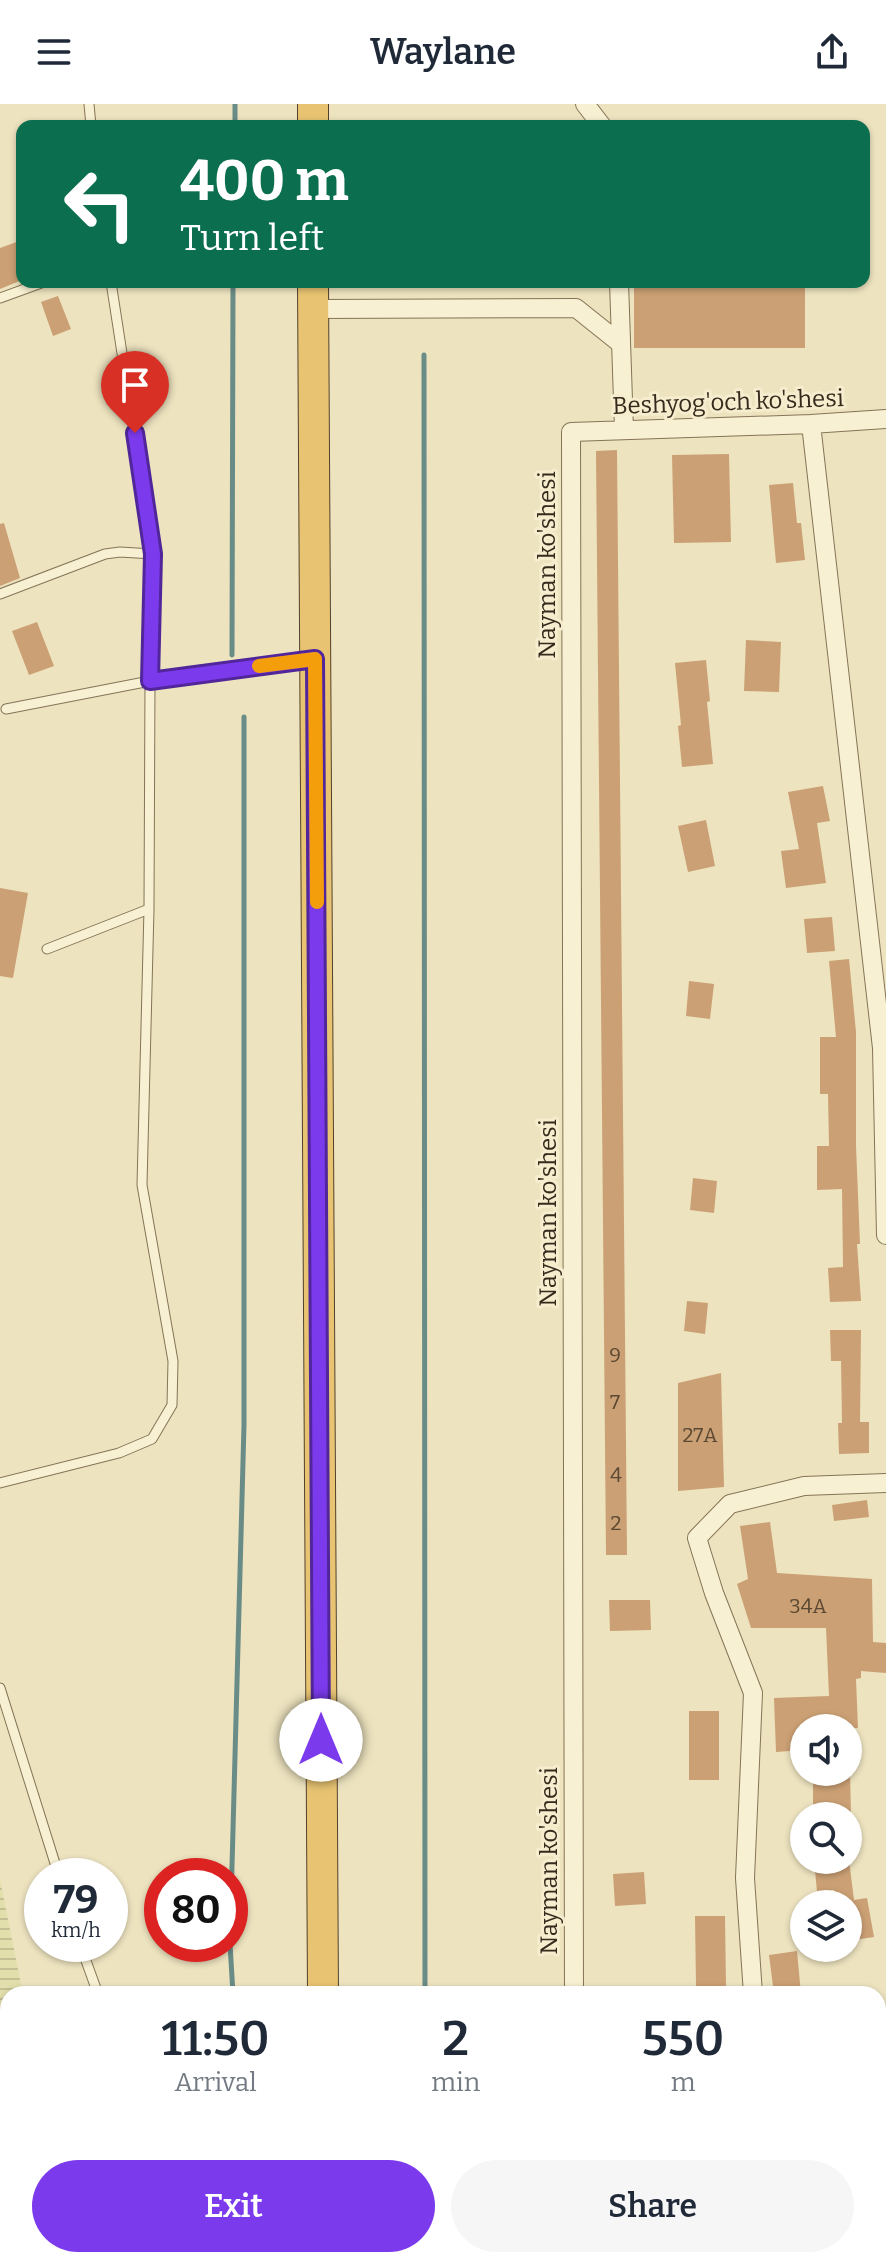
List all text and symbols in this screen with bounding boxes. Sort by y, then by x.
icon: menu [32,30,76,74]
text: Waylane [370,30,516,74]
icon: share [810,30,854,74]
text: 400 m [180,148,349,215]
icon: left [48,152,152,256]
text: Turn left [180,216,324,260]
pin [101,351,169,433]
icon: arrive [113,363,157,407]
street label: Beshyog'och ko'shesi [612,384,844,420]
street label: Nayman ko'shesi [533,471,561,659]
street label: Nayman ko'shesi [534,1119,562,1307]
house number: 9 [609,1343,621,1367]
house number: 7 [610,1390,620,1414]
house number: 27A [683,1423,718,1447]
house number: 4 [610,1463,622,1487]
house number: 2 [611,1511,621,1535]
house number: 34A [789,1594,827,1618]
position arrow [279,1698,363,1782]
map controls [790,1714,862,1962]
button: sound [790,1714,862,1786]
street label: Nayman ko'shesi [535,1767,563,1955]
button: search [790,1802,862,1874]
speed limit sign: 80 [144,1858,248,1962]
text: 79 [54,1876,98,1924]
button: layers [790,1890,862,1962]
text: km/h [51,1918,101,1942]
text: 11:50 [162,2010,270,2068]
text: 2 [442,2010,469,2068]
text: 550 [642,2010,724,2068]
text: Arrival [174,2067,257,2098]
text: min [431,2067,480,2098]
text: m [671,2067,695,2098]
button: Exit [32,2160,435,2252]
button: Share [451,2160,854,2252]

